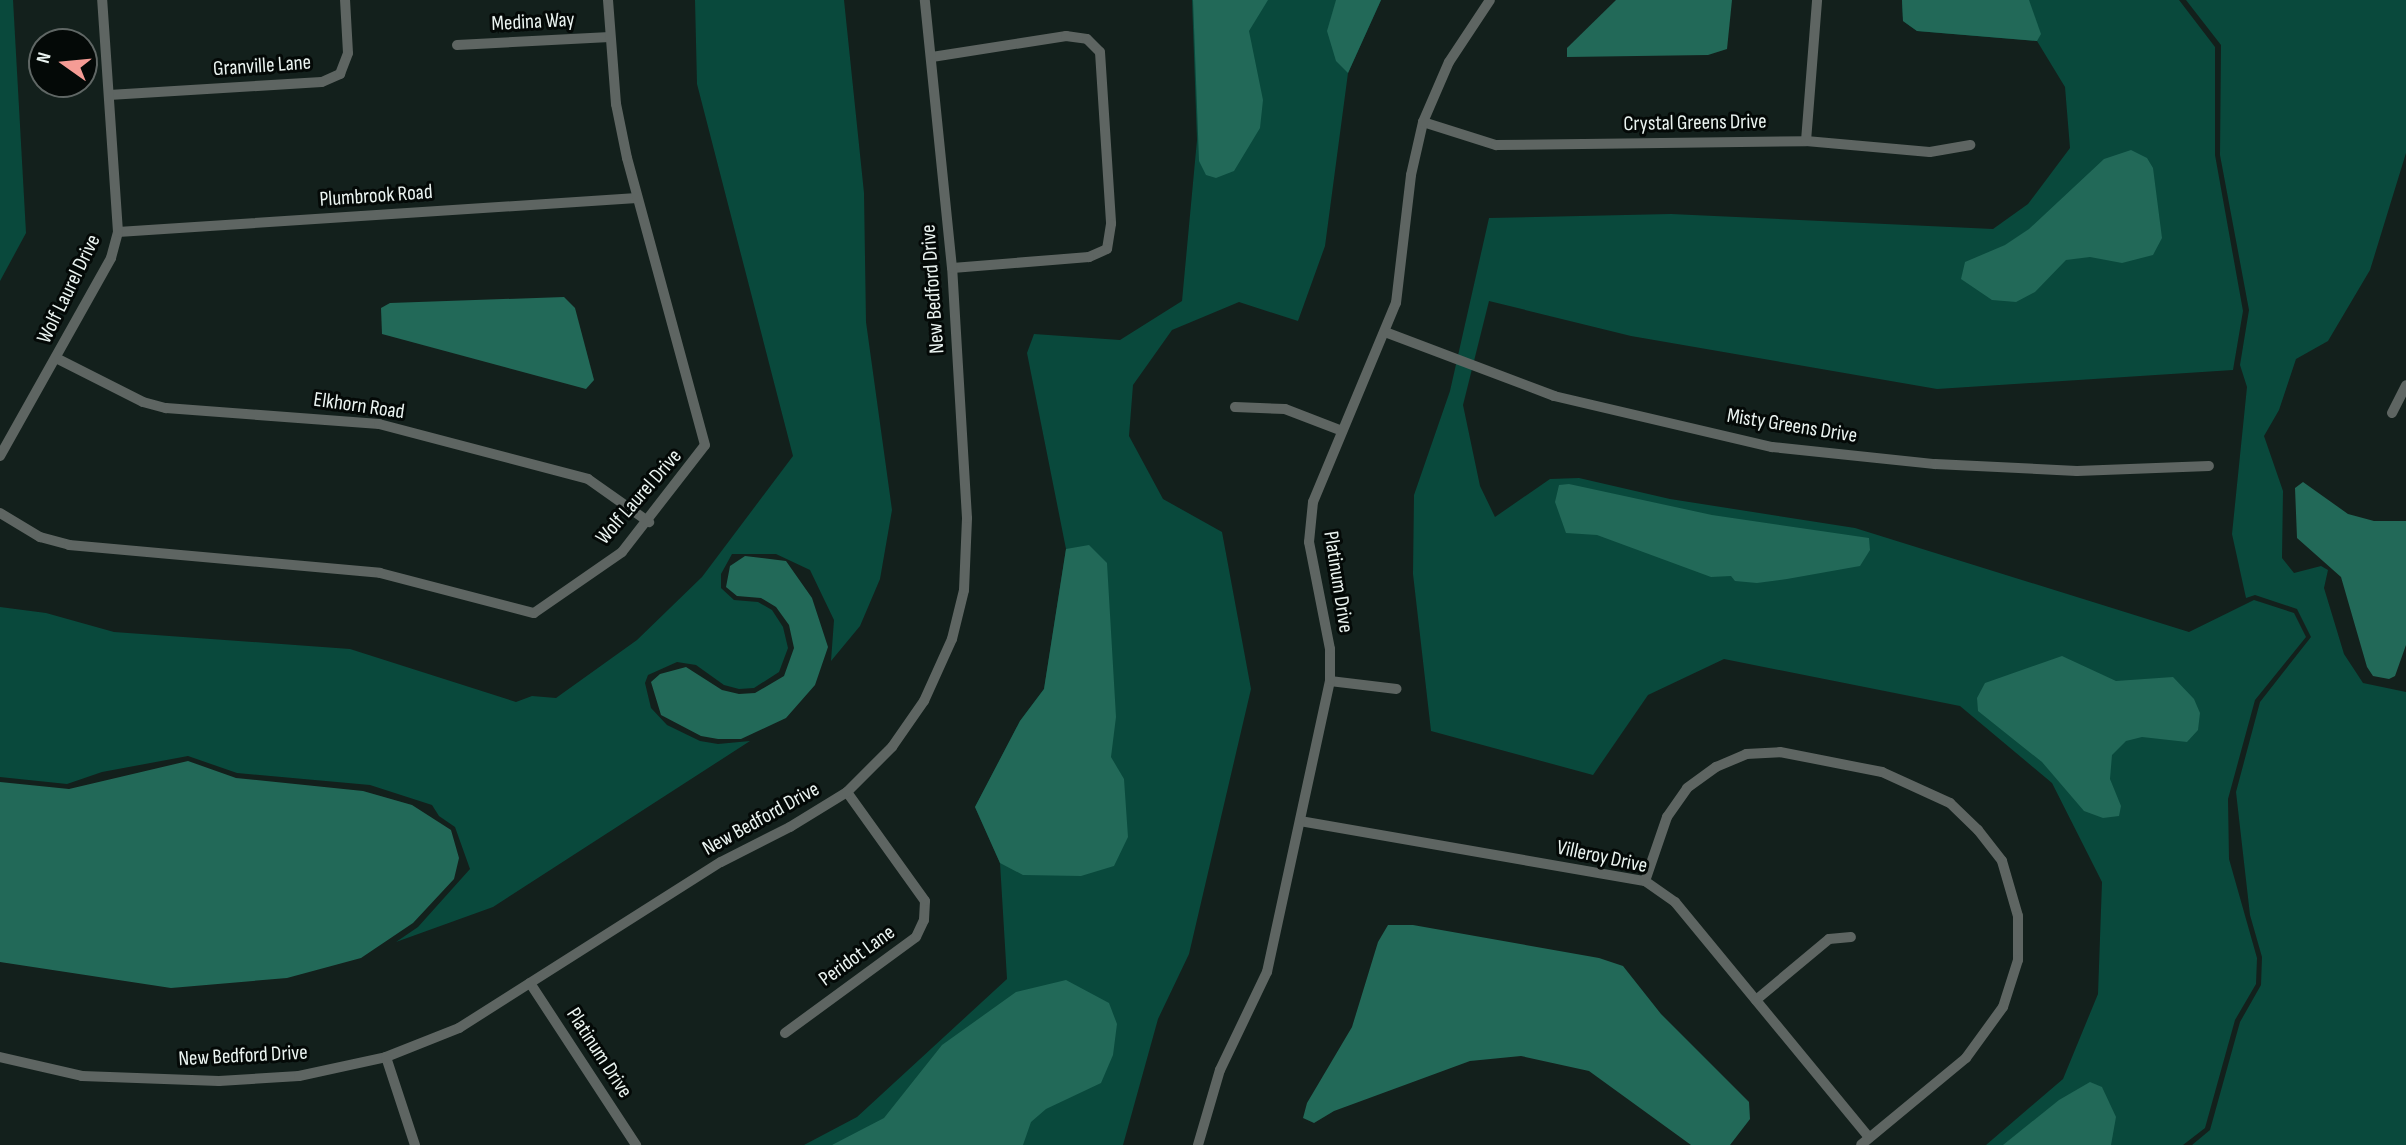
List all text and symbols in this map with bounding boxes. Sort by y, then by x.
street label: Medina Way [491,7,575,37]
north arrow [28,28,98,98]
text: N [32,50,57,66]
street label: Granville Lane [212,50,312,82]
street label: Crystal Greens Drive [1623,109,1767,137]
street label: Plumbrook Road [319,179,433,213]
street label: New Bedford Drive [916,224,950,354]
street label: Wolf Laurel Drive [32,230,106,348]
street label: Elkhorn Road [312,387,406,425]
street label: Misty Greens Drive [1725,403,1859,449]
street label: Wolf Laurel Drive [591,444,687,550]
street label: Platinum Drive [1318,529,1358,635]
street label: New Bedford Drive [698,777,824,861]
street label: Villeroy Drive [1554,835,1650,879]
street label: Peridot Lane [814,920,900,992]
street label: Platinum Drive [561,1003,637,1103]
street label: New Bedford Drive [178,1040,308,1072]

